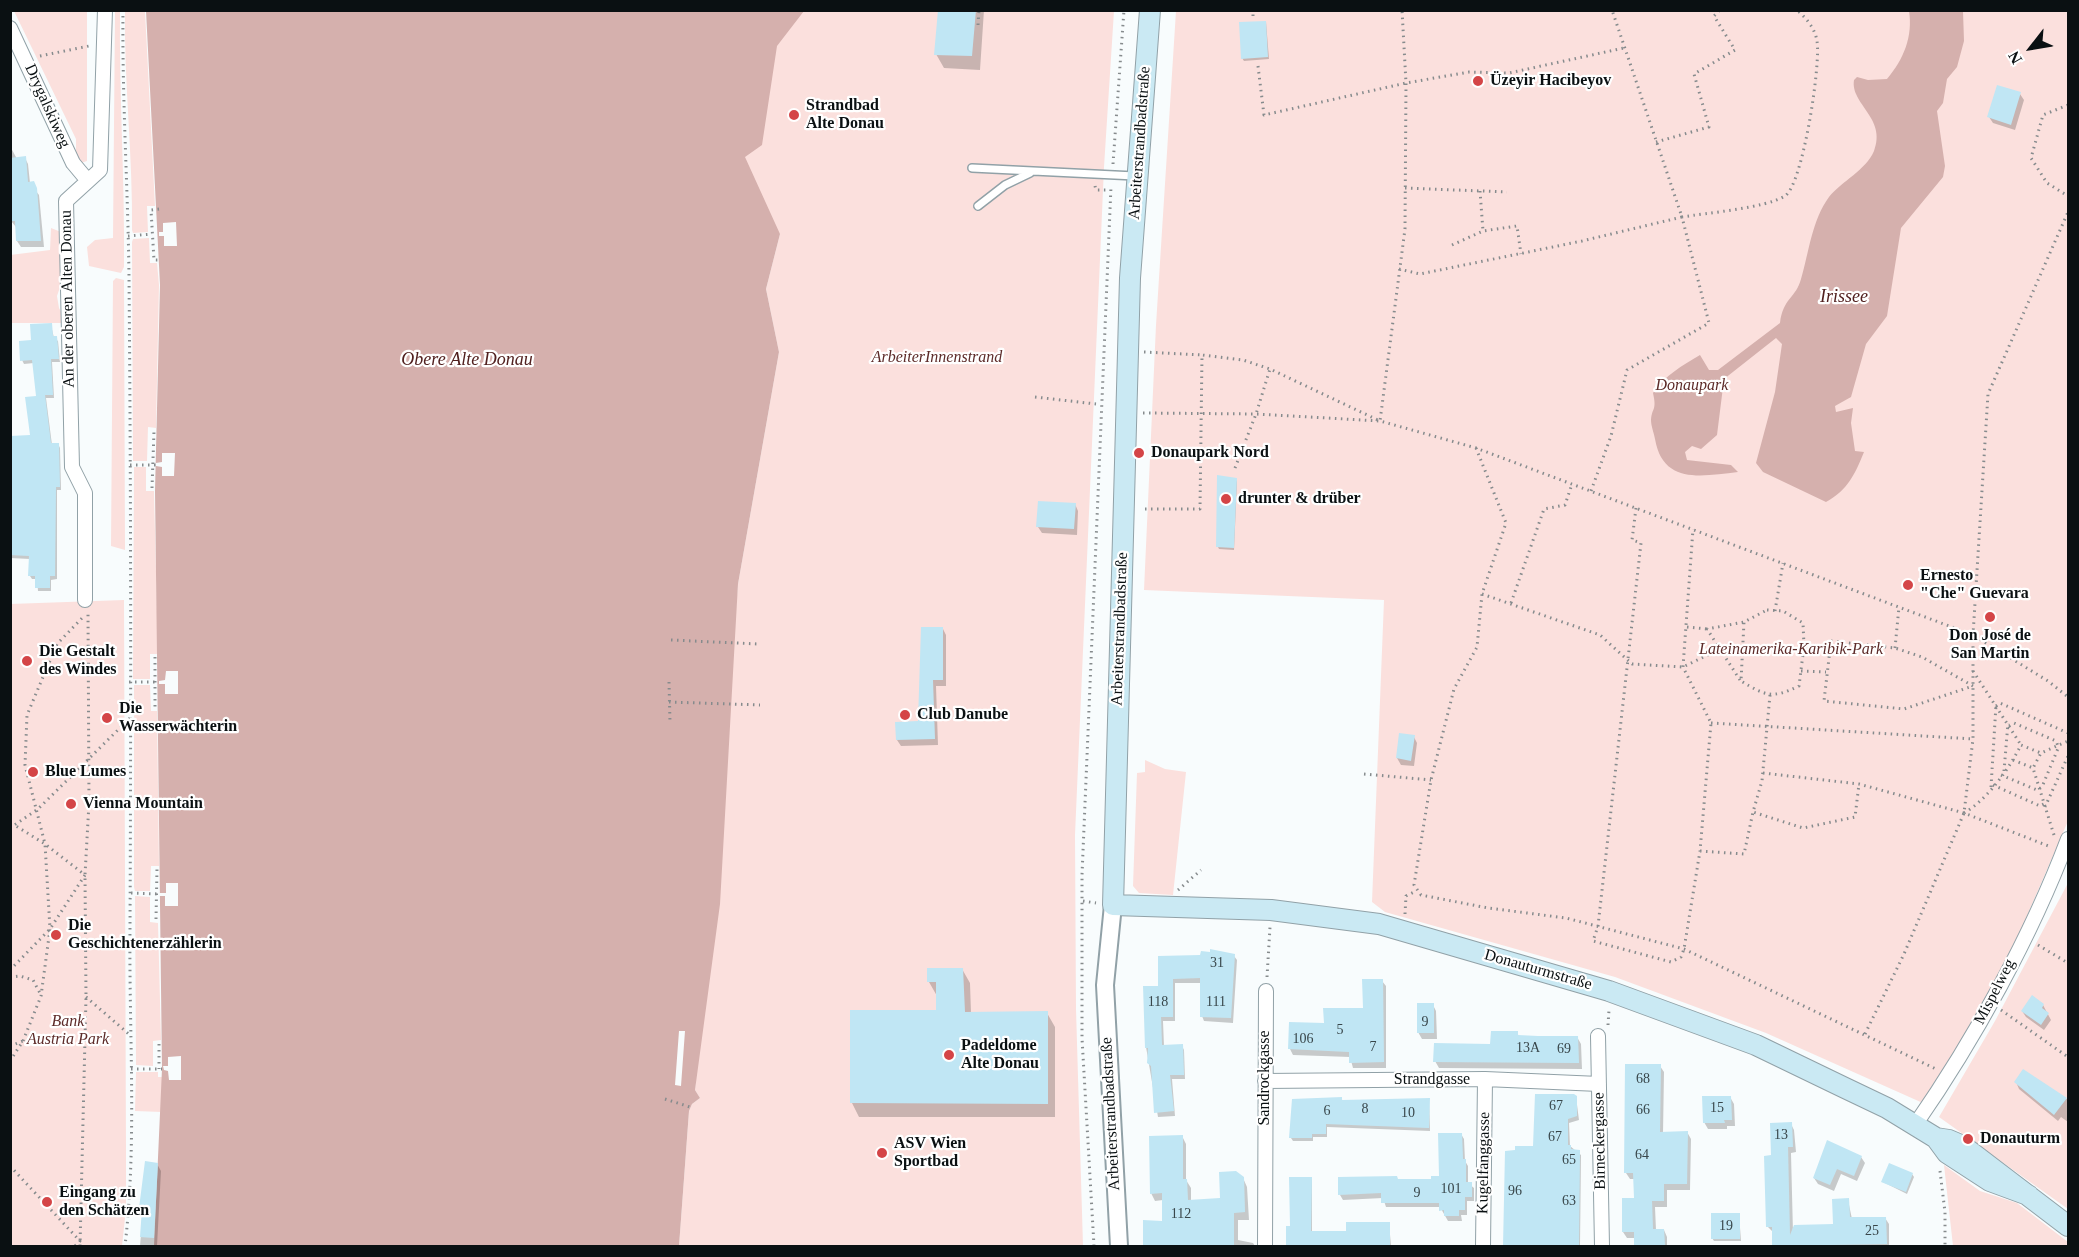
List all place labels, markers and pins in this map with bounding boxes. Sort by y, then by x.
place label: Üzeyir Hacibeyov [1490,71,1611,91]
marker: Üzeyir Hacibeyov [1471,74,1485,88]
place label: Strandbad Alte Donau [806,96,884,134]
marker: Strandbad Alte Donau [787,108,801,122]
place label: Donaupark Nord [1151,443,1269,463]
marker: Donaupark Nord [1132,446,1146,460]
place label: drunter & drüber [1238,489,1361,509]
marker: drunter & drüber [1219,492,1233,506]
place label: Ernesto "Che" Guevara [1920,566,2029,604]
marker: Ernesto "Che" Guevara [1901,578,1915,592]
marker: Don José de San Martin [1983,610,1997,624]
place label: Don José de San Martin [1949,626,2031,664]
place label: Die Gestalt des Windes [39,642,117,680]
marker: Die Gestalt des Windes [20,654,34,668]
place label: Die Wasserwächterin [119,699,237,737]
place label: Club Danube [917,705,1008,725]
marker: Club Danube [898,708,912,722]
marker: Die Wasserwächterin [100,711,114,725]
place label: Blue Lumes [45,762,126,782]
marker: Blue Lumes [26,765,40,779]
place label: Vienna Mountain [83,794,203,814]
marker: Vienna Mountain [64,797,78,811]
place label: Die Geschichtenerzählerin [68,916,222,954]
marker: Die Geschichtenerzählerin [49,928,63,942]
place label: Padeldome Alte Donau [961,1036,1039,1074]
marker: Padeldome Alte Donau [942,1048,956,1062]
place label: Donauturm [1980,1129,2060,1149]
marker: Donauturm [1961,1132,1975,1146]
place label: ASV Wien Sportbad [894,1134,966,1172]
marker: ASV Wien Sportbad [875,1146,889,1160]
place label: Eingang zu den Schätzen [59,1183,149,1221]
marker: Eingang zu den Schätzen [40,1195,54,1209]

